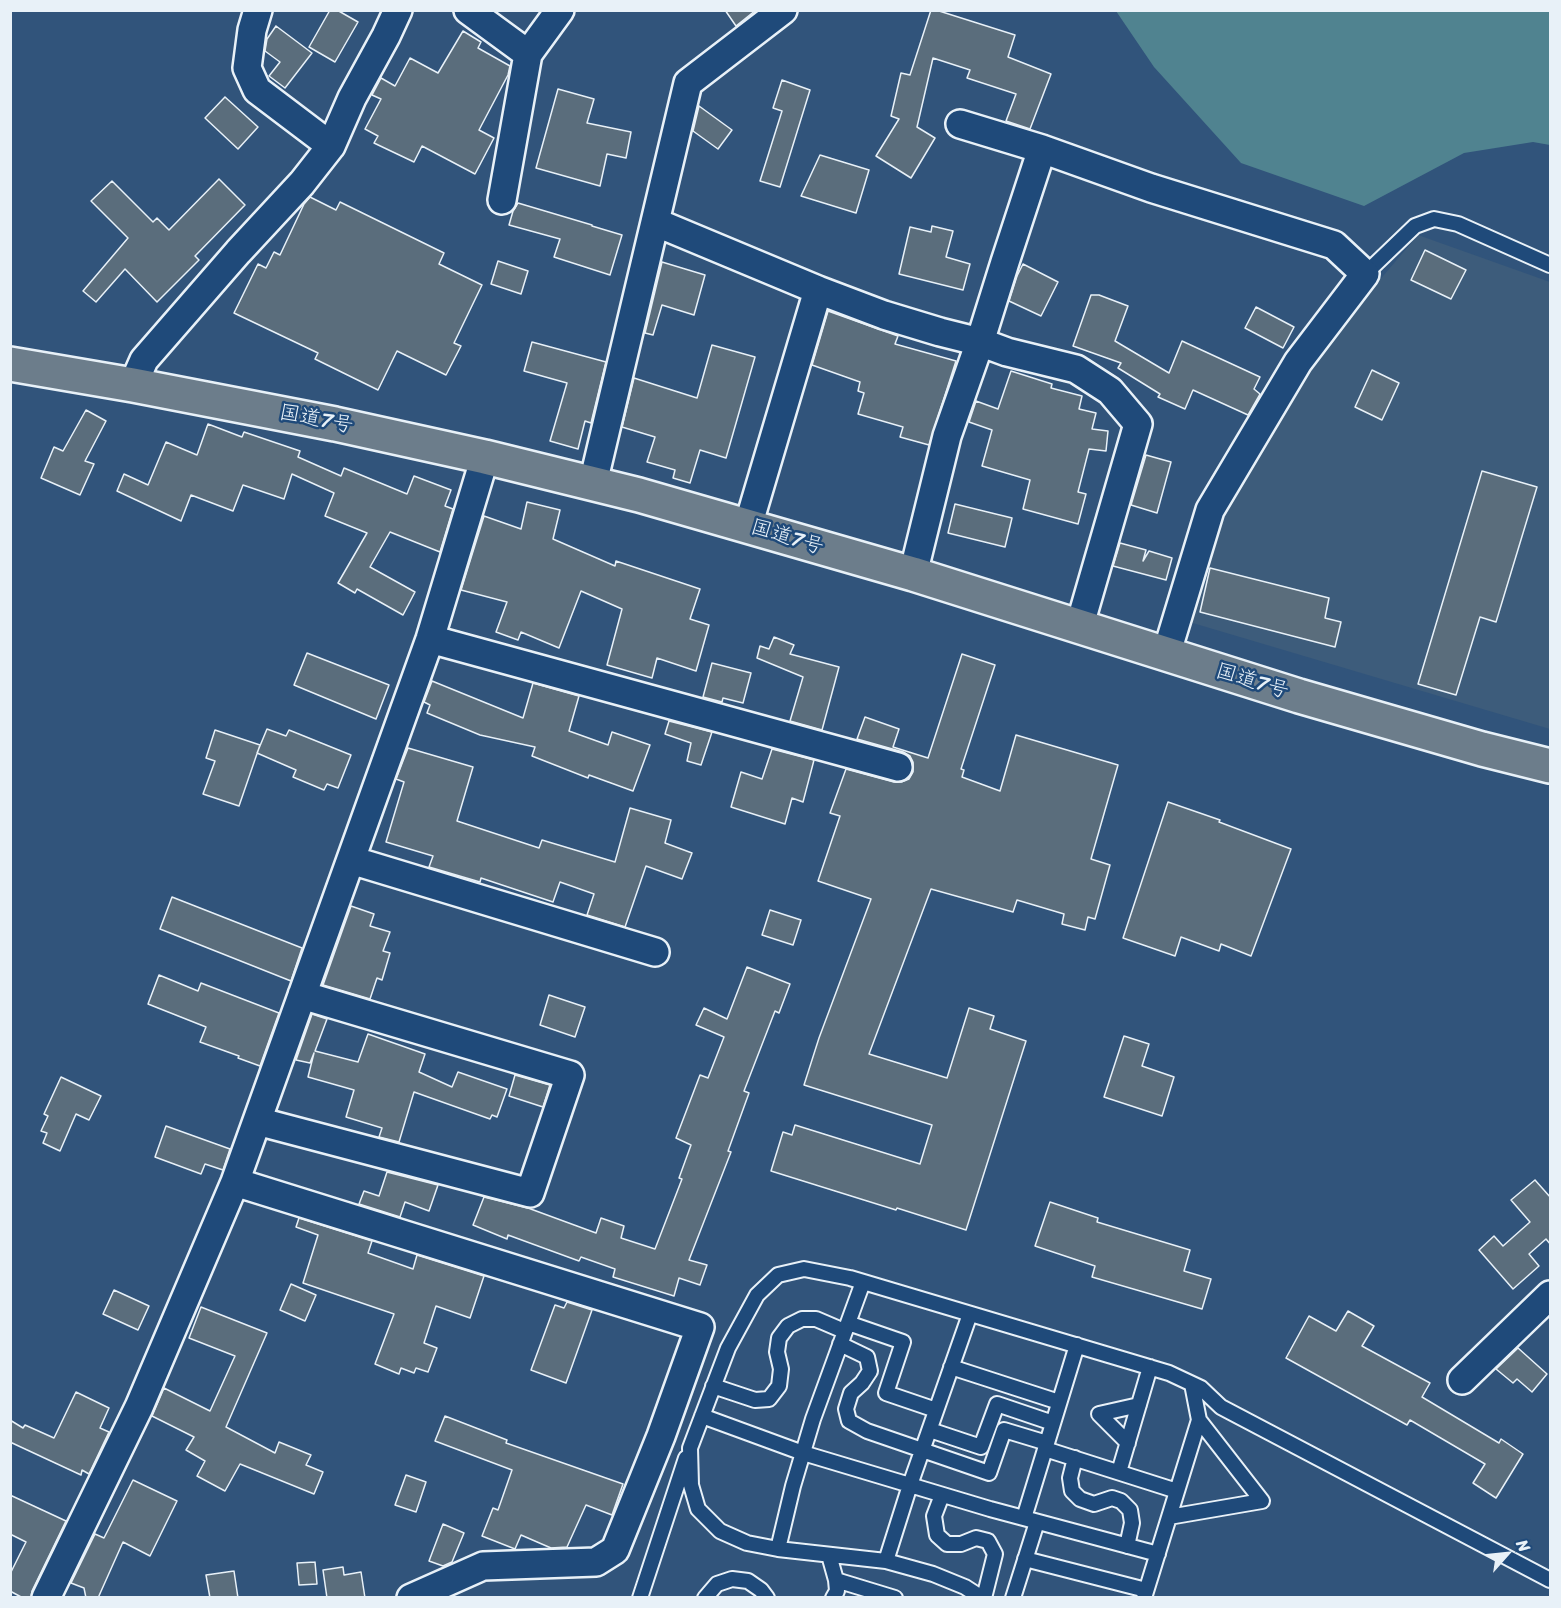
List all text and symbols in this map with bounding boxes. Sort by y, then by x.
street label: 国道7号 [277,400,355,440]
street label: 国道7号 [747,515,827,561]
street label: 国道7号 [1212,659,1292,705]
north arrow [1477,1524,1537,1584]
text: N [1508,1534,1539,1557]

